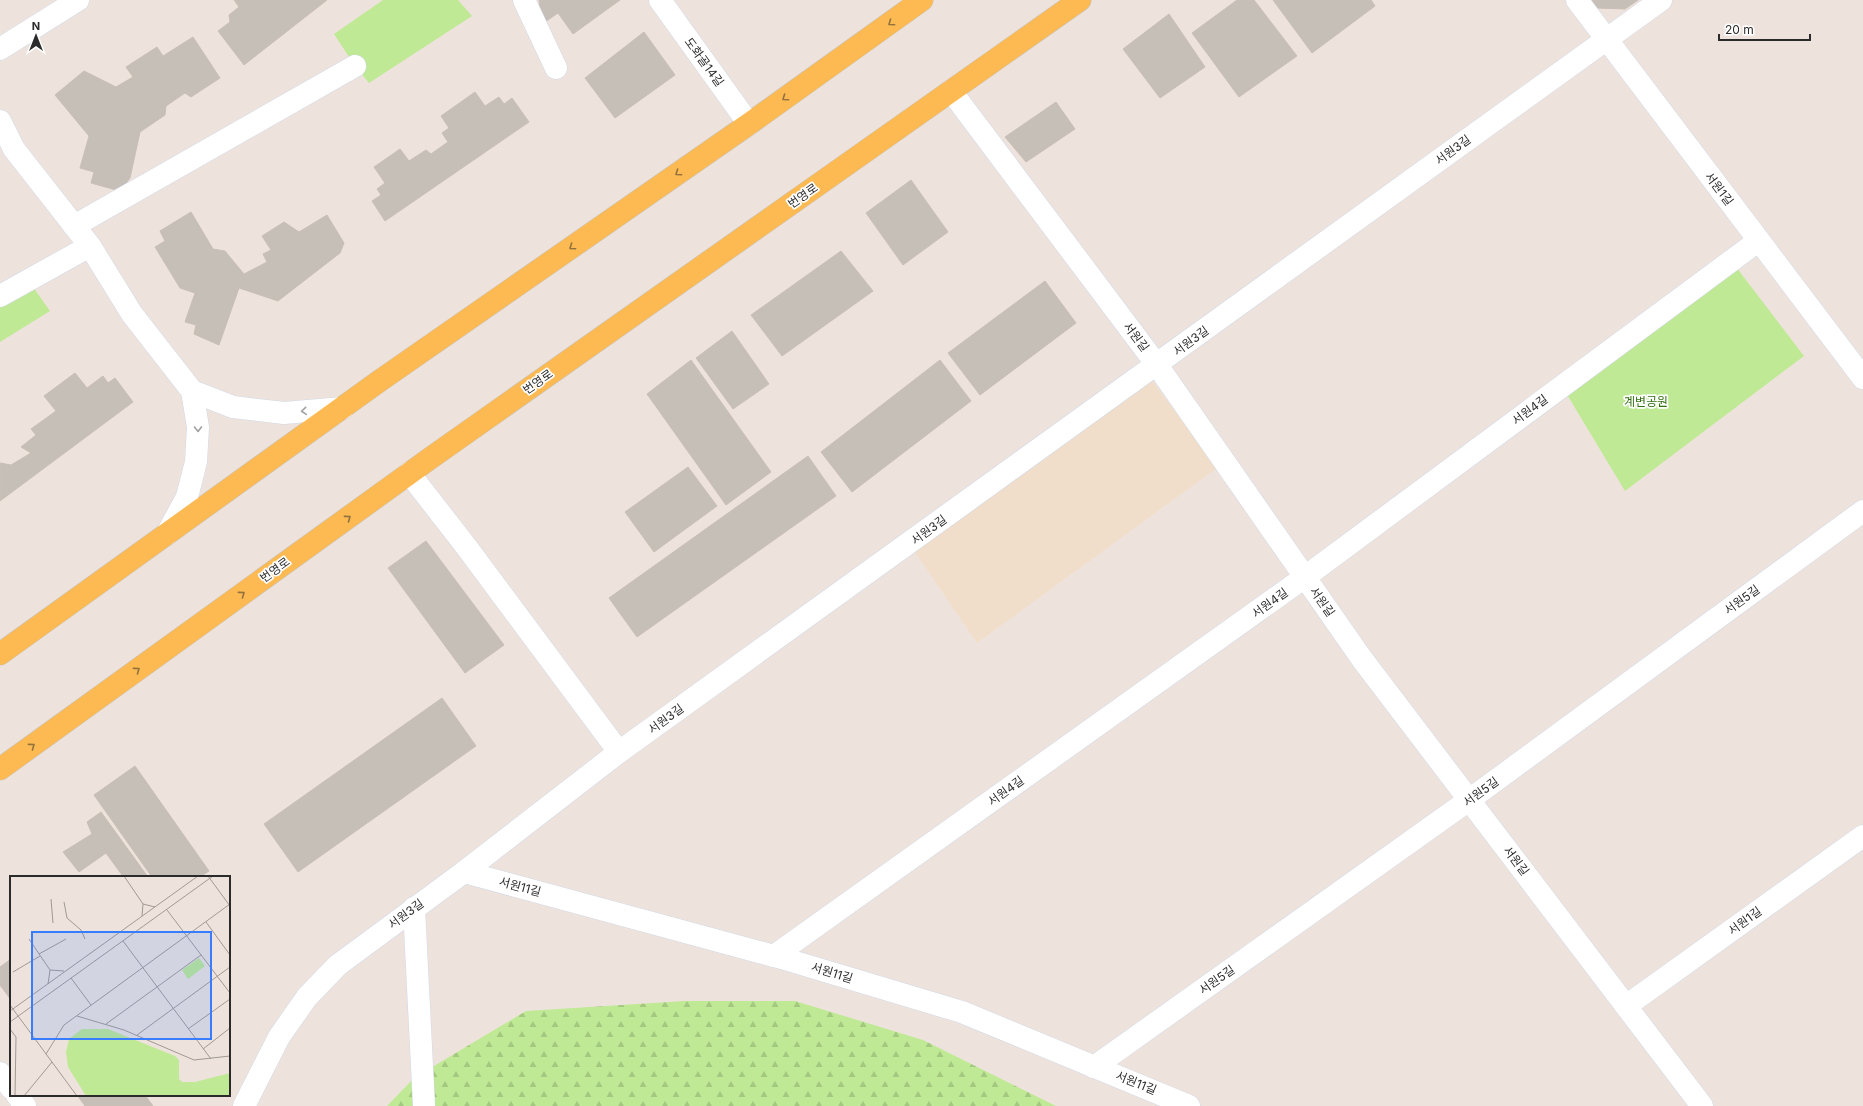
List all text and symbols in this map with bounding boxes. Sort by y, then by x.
north arrow [16,16,56,56]
scale bar [1719,16,1810,42]
one-way arrow [888,18,895,25]
text: N [32,19,40,33]
text: 20 m [1725,22,1754,37]
street label: 도화골14길 [682,34,727,89]
one-way arrow [782,93,789,100]
street label: 서원3길 [1432,132,1474,168]
one-way arrow [676,168,683,175]
street label: 서원1길 [1702,169,1737,208]
street label: 번영로 [785,180,821,211]
one-way arrow [569,242,576,249]
street label: 서원길 [1120,319,1152,354]
street label: 서원3길 [1170,323,1212,359]
street label: 번영로 [520,366,556,397]
street label: 서원4길 [1509,391,1551,428]
park label: 계변공원 [1624,394,1668,409]
one-way arrow [301,407,307,416]
one-way arrow [194,426,202,432]
street label: 서원3길 [908,512,950,548]
one-way arrow [343,515,350,522]
street label: 번영로 [257,554,293,585]
street label: 서원5길 [1721,582,1762,618]
street label: 서원길 [1307,584,1338,620]
street label: 서원4길 [1249,585,1291,621]
one-way arrow [238,592,245,599]
one-way arrow [133,667,140,675]
street label: 서원3길 [645,701,687,737]
one-way arrow [27,744,34,751]
street label: 서원4길 [985,773,1027,809]
street label: 서원5길 [1460,774,1501,810]
street label: 서원길 [1500,843,1532,878]
street label: 서원11길 [497,874,543,899]
inset map [10,876,230,1096]
street label: 서원3길 [385,896,427,932]
street label: 서원1길 [1725,903,1764,938]
street label: 서원11길 [809,959,855,986]
street label: 서원5길 [1196,962,1238,997]
street label: 서원11길 [1113,1068,1159,1098]

